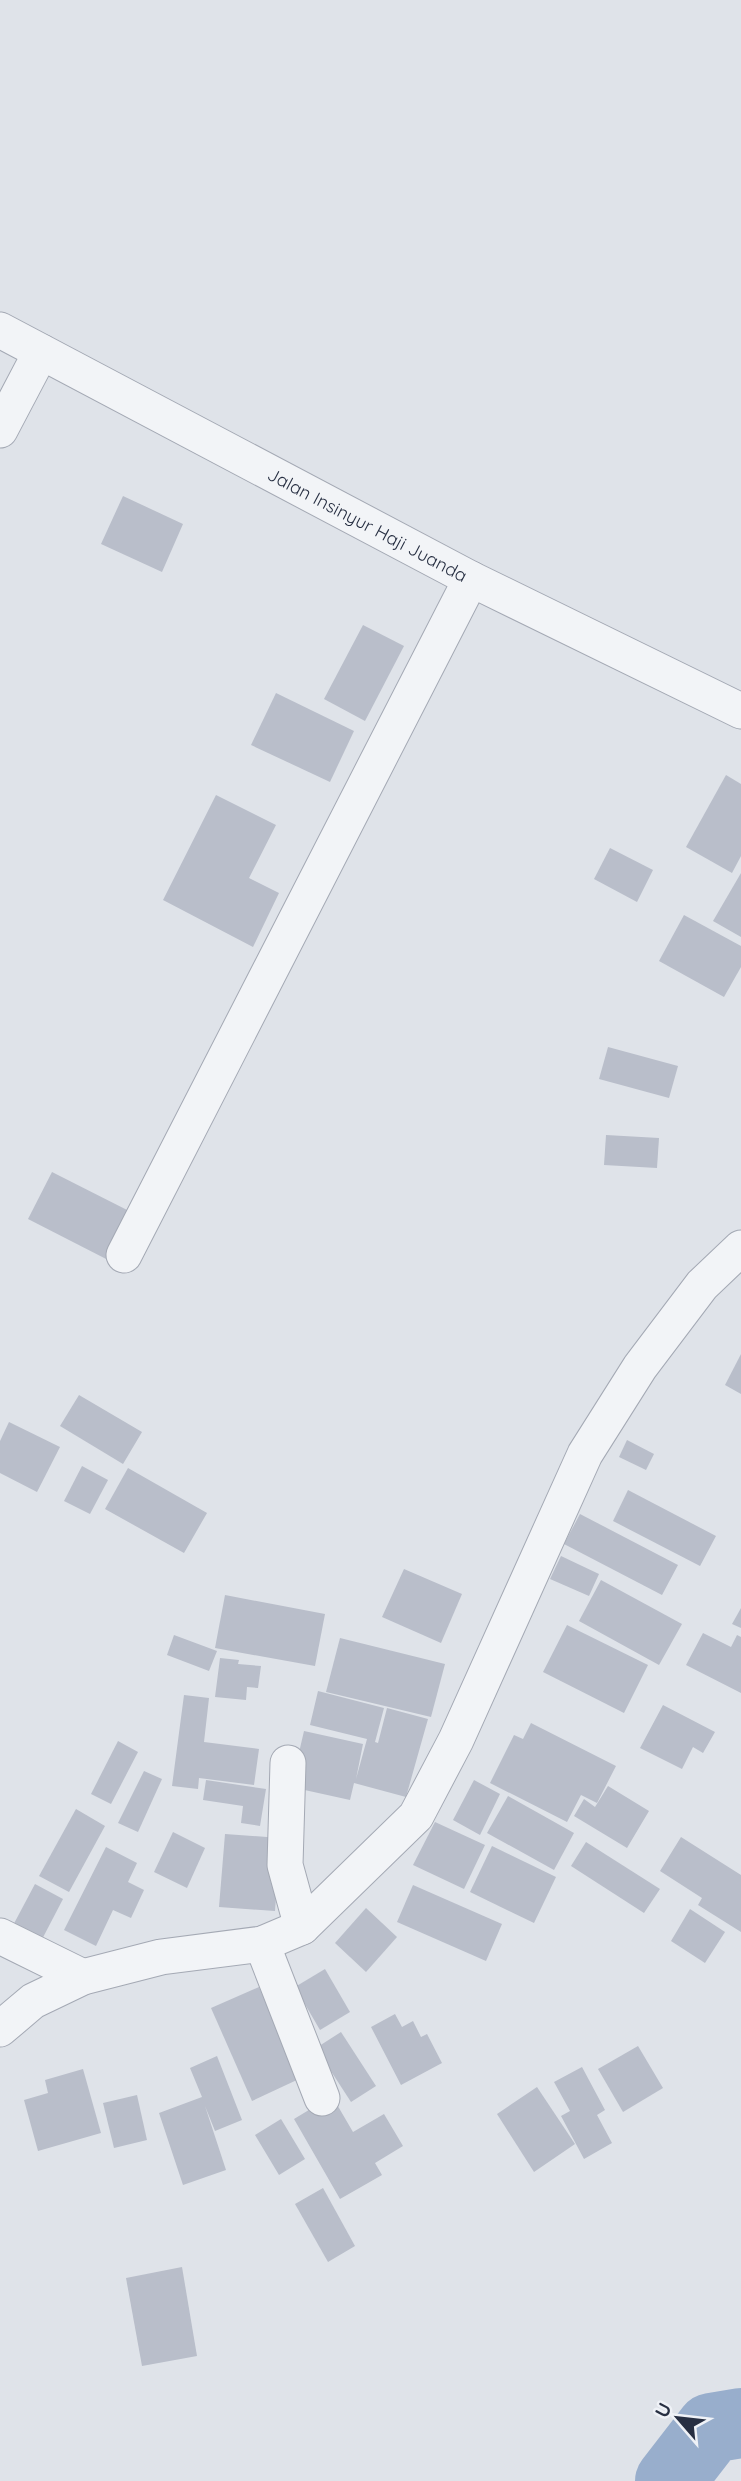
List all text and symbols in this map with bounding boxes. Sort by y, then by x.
street label: Jalan Insinyur Haji Juanda [264,462,472,587]
north arrow [643,2383,713,2453]
text: U [649,2398,677,2422]

